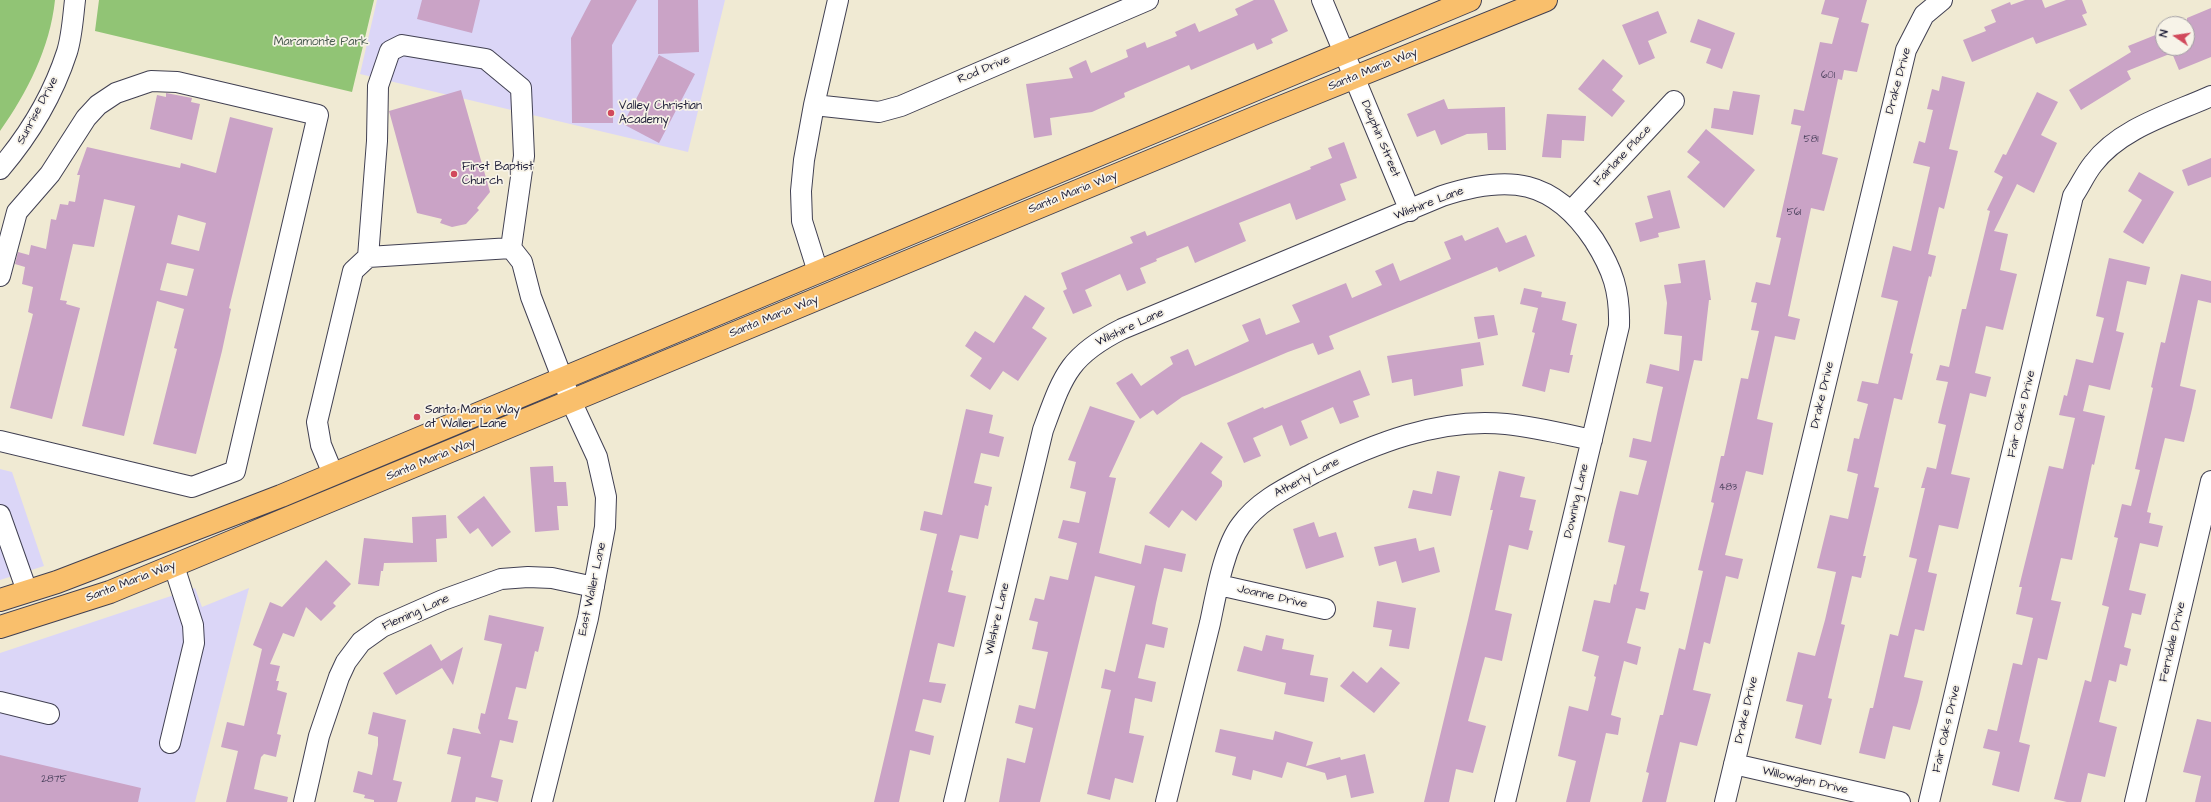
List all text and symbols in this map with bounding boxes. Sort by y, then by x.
north arrow [2155,16,2195,56]
text: N [2156,28,2172,38]
park label: Maramonte Park [274,35,368,49]
street label: Santa Maria Way [1326,46,1420,94]
street label: Drake Drive [1883,46,1915,116]
street label: Rod Drive [956,53,1012,87]
house number: 601 [1821,70,1835,82]
street label: Sunrise Drive [14,75,62,147]
street label: Dauphin Street [1357,98,1403,180]
place label: Valley Christian Academy [619,99,702,127]
marker: Valley Christian Academy [606,108,616,118]
street label: Fairlane Place [1591,123,1655,189]
house number: 581 [1804,134,1818,146]
place label: First Baptist Church [462,160,533,188]
marker: First Baptist Church [449,169,459,179]
street label: Santa Maria Way [1026,169,1120,217]
street label: Wilshire Lane [1392,184,1466,224]
house number: 561 [1787,207,1801,219]
street label: Santa Maria Way [727,293,821,341]
street label: Wilshire Lane [1094,306,1166,350]
street label: Drake Drive [1808,360,1838,430]
street label: Fair Oaks Drive [2005,369,2039,459]
place label: Santa Maria Way at Waller Lane [425,403,520,431]
marker: Santa Maria Way at Waller Lane [412,412,422,422]
street label: Santa Maria Way [384,436,478,484]
street label: Atherly Lane [1272,455,1342,501]
street label: Downing Lane [1561,462,1593,540]
house number: 483 [1719,482,1737,494]
street label: East Waller Lane [576,541,610,637]
street label: Santa Maria Way [84,558,178,606]
street label: Wilshire Lane [983,582,1013,656]
street label: Joanne Drive [1236,582,1308,612]
street label: Fleming Lane [380,592,452,634]
street label: Ferndale Drive [2157,601,2189,683]
street label: Drake Drive [1732,675,1762,745]
street label: Fair Oaks Drive [1930,684,1964,774]
street label: Willowglen Drive [1761,764,1849,798]
house number: 2875 [41,774,67,786]

